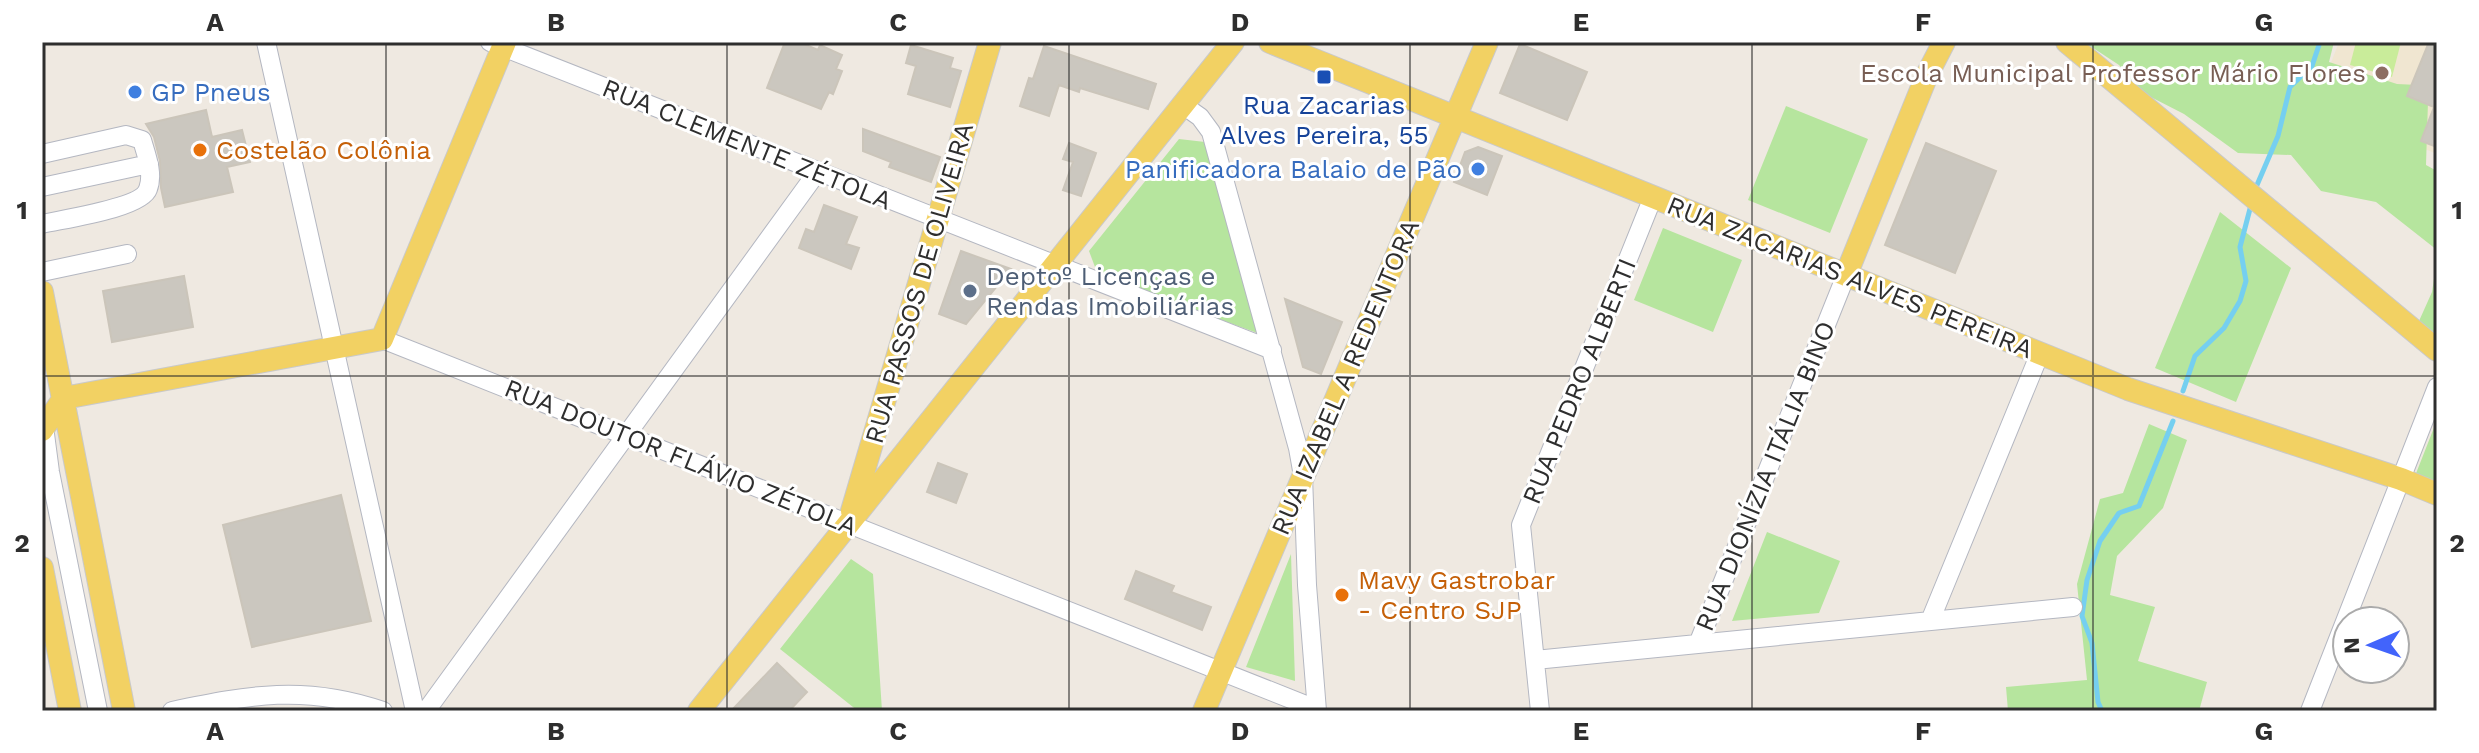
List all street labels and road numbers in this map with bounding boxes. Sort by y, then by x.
street label: RUA CLEMENTE ZÉTOLA [598,72,896,216]
street label: RUA PASSOS DE OLIVEIRA [859,119,979,447]
street label: RUA ZACARIAS ALVES PEREIRA [1663,190,2037,364]
street label: RUA IZABEL A REDENTORA [1265,215,1425,539]
street label: RUA PEDRO ALBERTI [1516,254,1642,508]
street label: RUA DIONÍZIA ITÁLIA BINO [1689,317,1841,635]
street label: RUA DOUTOR FLÁVIO ZÉTOLA [500,372,862,542]

